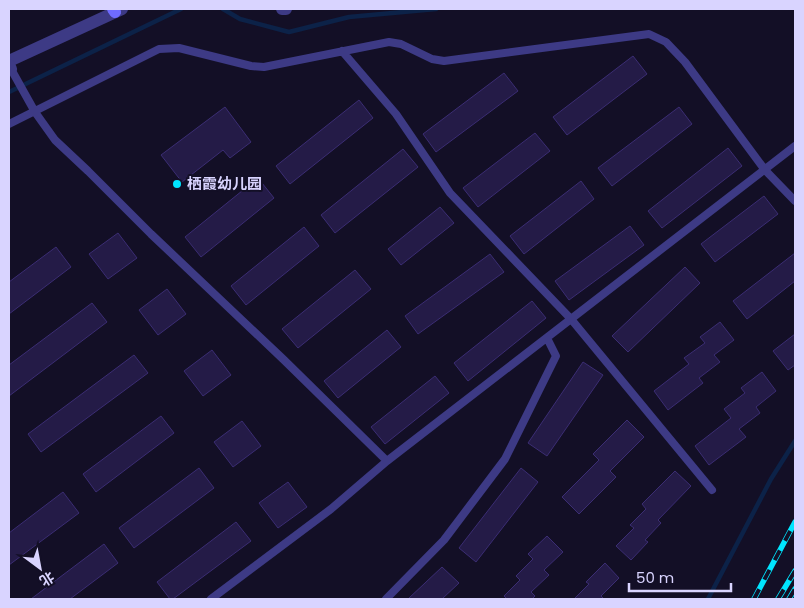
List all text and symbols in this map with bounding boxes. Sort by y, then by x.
place label: 栖霞幼儿园 [187,173,262,194]
marker: 栖霞幼儿园 [171,178,183,190]
north arrow [15,543,65,593]
scale bar [629,560,732,592]
text: 北 [36,567,58,591]
text: 50 m [636,567,674,588]

